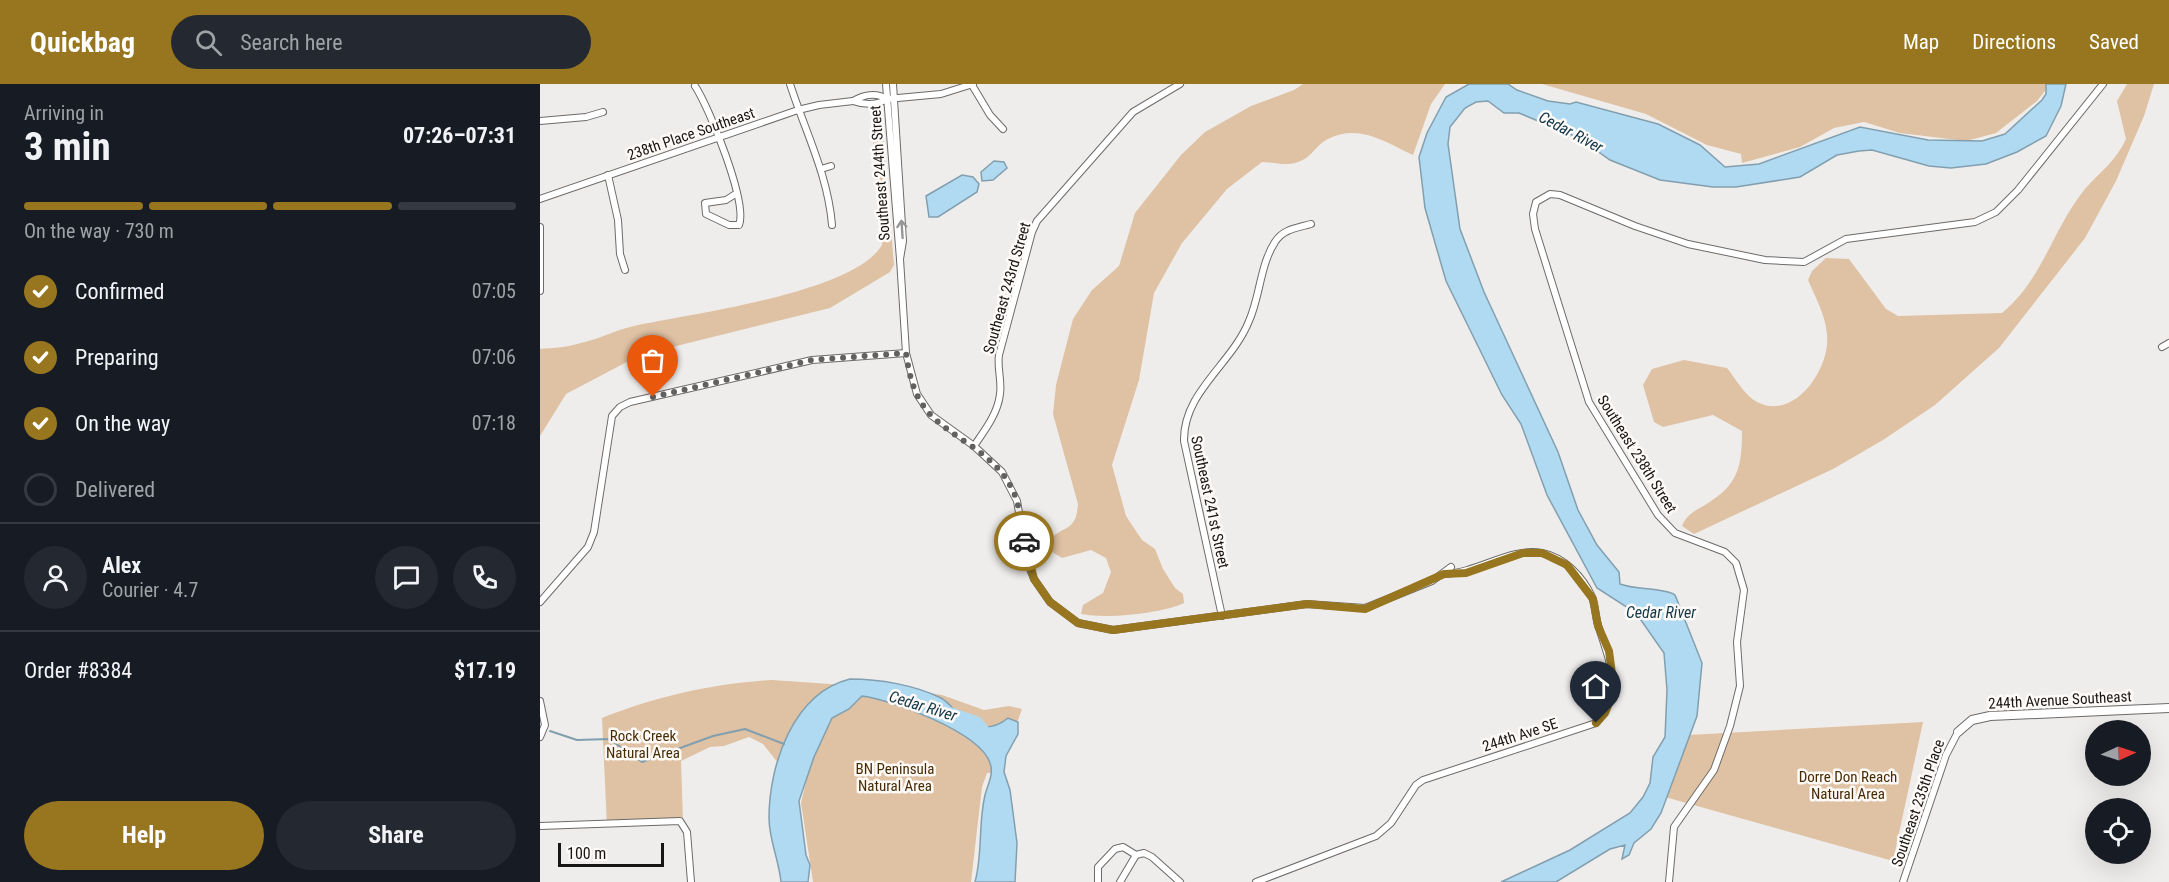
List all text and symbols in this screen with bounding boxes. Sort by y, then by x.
search box [171,15,591,69]
text: Quickbag [30,26,135,59]
icon: search [192,26,225,59]
text: Search here [240,30,342,55]
text: Map [1903,30,1939,54]
text: Directions [1972,30,2056,54]
text: Saved [2089,30,2139,54]
text: Arriving in [24,101,104,125]
street label: 238th Place Southeast [625,104,757,164]
street label: Southeast 244th Street [866,105,894,241]
water label: Cedar River [1536,107,1607,157]
text: 07:26–07:31 [403,123,516,148]
text: 3 min [24,124,111,170]
text: On the way · 730 m [24,219,174,243]
one-way arrow [896,220,907,240]
street label: Southeast 243rd Street [980,220,1034,356]
icon: check [24,275,57,308]
text: Confirmed [75,279,164,304]
text: 07:05 [472,279,516,303]
pin [627,335,678,397]
icon: check [24,341,57,374]
icon: bag [636,344,669,377]
text: Preparing [75,345,159,370]
text: 07:06 [472,345,516,369]
street label: Southeast 238th Street [1593,392,1681,516]
icon: check [24,407,57,440]
text: On the way [75,411,170,436]
text: 07:18 [472,411,516,435]
street label: Southeast 241st Street [1187,434,1233,570]
text: Delivered [75,477,155,502]
courier [994,511,1054,571]
icon: car [1008,525,1041,558]
button: person [24,546,87,609]
button: chat [375,546,438,609]
button: phone [453,546,516,609]
text: Alex [102,553,141,578]
text: Courier · 4.7 [102,578,198,602]
water label: Cedar River [1626,603,1697,622]
text: Order #8384 [24,658,132,683]
text: $17.19 [454,658,516,683]
pin [1570,661,1621,723]
icon: home [1579,670,1612,703]
water label: Cedar River [887,687,960,726]
street label: 244th Avenue Southeast [1988,687,2132,713]
street label: 244th Ave SE [1480,714,1560,756]
north arrow [2085,720,2151,786]
map controls [2085,720,2151,864]
park label: Rock Creek Natural Area [606,727,680,762]
street label: Southeast 235th Place [1888,737,1948,869]
park label: BN Peninsula Natural Area [856,760,934,795]
park label: Dorre Don Reach Natural Area [1799,768,1897,803]
button: locate [2085,798,2151,864]
button: Help [24,801,264,870]
button: Share [276,801,516,870]
scale bar [558,840,664,868]
text: 100 m [567,844,606,863]

